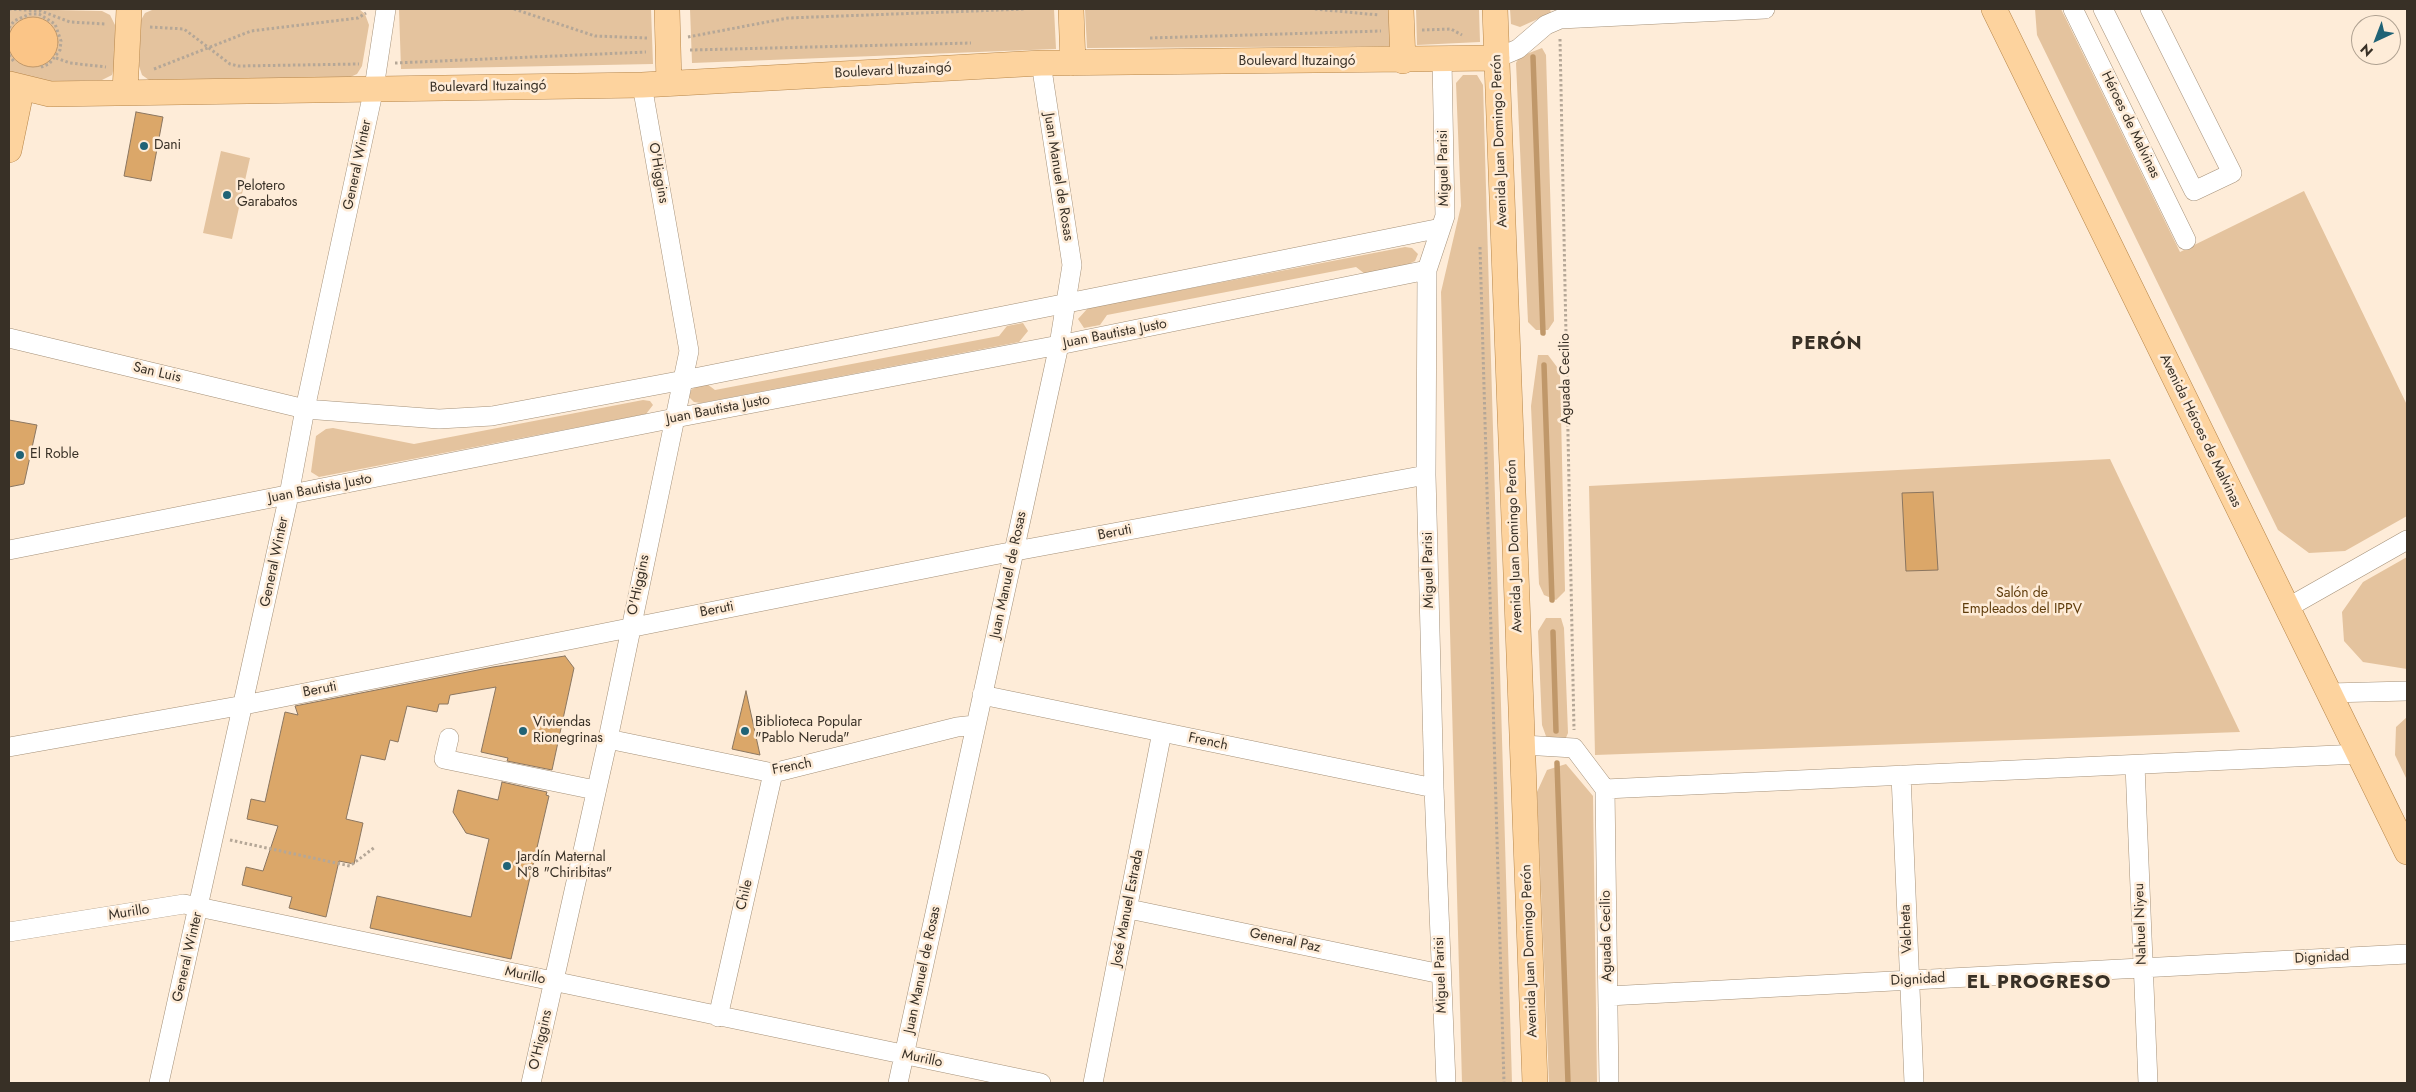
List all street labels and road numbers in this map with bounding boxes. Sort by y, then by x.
street label: Boulevard Ituzaingó [1239,54,1355,70]
street label: Avenida Juan Domingo Perón [1489,54,1511,228]
street label: Boulevard Ituzaingó [834,60,952,82]
street label: Héroes de Malvinas [2097,69,2163,181]
street label: Boulevard Ituzaingó [429,78,547,96]
street label: Juan Manuel de Rosas [1040,112,1076,242]
street label: General Winter [340,118,376,212]
street label: Miguel Parisi [1435,130,1453,206]
street label: O'Higgins [644,141,672,205]
street label: Juan Bautista Justo [1062,316,1168,352]
street label: Aguada Cecilio [1557,333,1575,425]
street label: Avenida Héroes de Malvinas [2156,352,2244,510]
street label: San Luis [131,359,183,387]
street label: Juan Bautista Justo [665,392,771,428]
street label: Avenida Juan Domingo Perón [1504,459,1526,633]
street label: Juan Bautista Justo [267,471,373,507]
street label: Juan Manuel de Rosas [987,510,1031,640]
street label: General Winter [257,515,293,609]
street label: Beruti [1097,521,1133,545]
street label: Miguel Parisi [1420,532,1438,608]
street label: O'Higgins [624,553,654,617]
street label: Beruti [699,598,735,622]
street label: Beruti [302,678,338,702]
street label: French [1187,730,1229,754]
street label: French [771,755,813,779]
street label: José Manuel Estrada [1108,848,1148,968]
street label: Avenida Juan Domingo Perón [1519,864,1541,1038]
street label: Chile [733,878,757,912]
street label: Nahuel Niyeu [2131,883,2151,965]
street label: Aguada Cecilio [1598,890,1616,982]
street label: Murillo [107,901,151,925]
street label: Valcheta [1898,904,1916,954]
street label: Juan Manuel de Rosas [901,905,945,1035]
street label: General Winter [169,910,207,1004]
street label: General Paz [1248,925,1322,957]
street label: Miguel Parisi [1431,936,1451,1014]
street label: Dignidad [2294,948,2350,968]
street label: Murillo [503,963,547,989]
street label: Dignidad [1890,970,1946,990]
street label: O'Higgins [526,1008,556,1072]
street label: Murillo [900,1046,944,1072]

